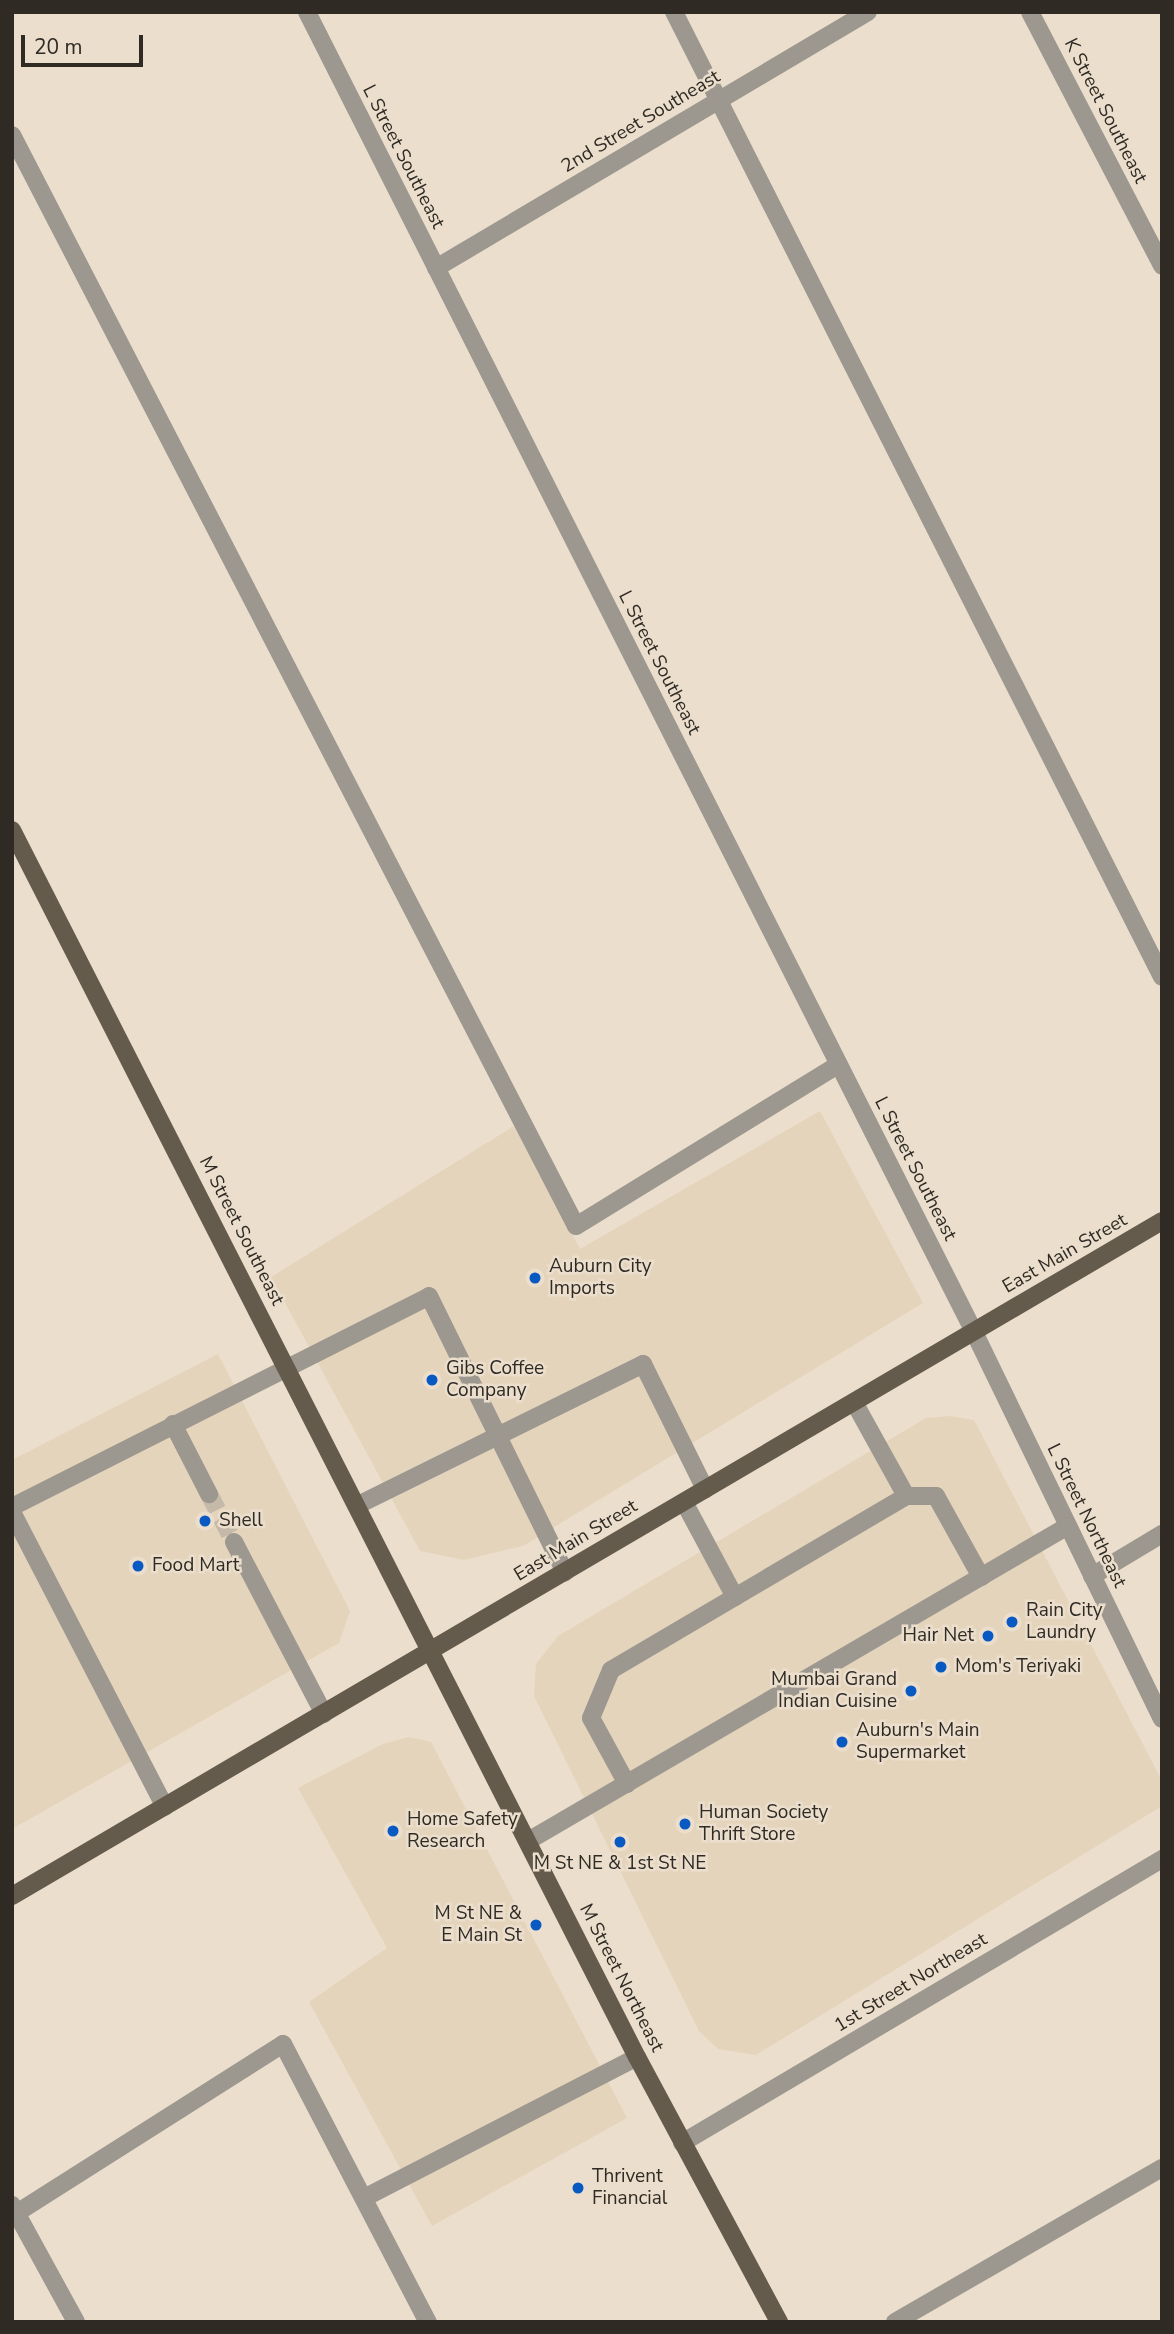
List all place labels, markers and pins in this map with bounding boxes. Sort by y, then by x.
place label: Auburn City Imports [549,1256,651,1300]
marker: Auburn City Imports [527,1270,543,1286]
place label: Gibs Coffee Company [446,1358,544,1402]
marker: Gibs Coffee Company [424,1372,440,1388]
place label: Shell [219,1510,263,1532]
marker: Shell [197,1513,213,1529]
place label: Food Mart [152,1555,239,1577]
marker: Food Mart [130,1558,146,1574]
place label: Rain City Laundry [1026,1600,1103,1644]
marker: Rain City Laundry [1004,1614,1020,1630]
place label: Hair Net [903,1625,974,1647]
marker: Hair Net [980,1628,996,1644]
place label: Mom's Teriyaki [955,1656,1081,1678]
marker: Mom's Teriyaki [933,1659,949,1675]
place label: Mumbai Grand Indian Cuisine [771,1669,897,1713]
marker: Mumbai Grand Indian Cuisine [903,1683,919,1699]
place label: Auburn's Main Supermarket [856,1720,980,1764]
marker: Auburn's Main Supermarket [834,1734,850,1750]
place label: Human Society Thrift Store [699,1802,828,1846]
place label: Home Safety Research [407,1809,518,1853]
marker: Human Society Thrift Store [677,1816,693,1832]
marker: Home Safety Research [385,1823,401,1839]
marker: M St NE & 1st St NE [612,1834,628,1850]
place label: M St NE & 1st St NE [534,1853,706,1875]
place label: M St NE & E Main St [435,1903,522,1947]
marker: M St NE & E Main St [528,1917,544,1933]
place label: Thrivent Financial [592,2166,667,2210]
marker: Thrivent Financial [570,2180,586,2196]

